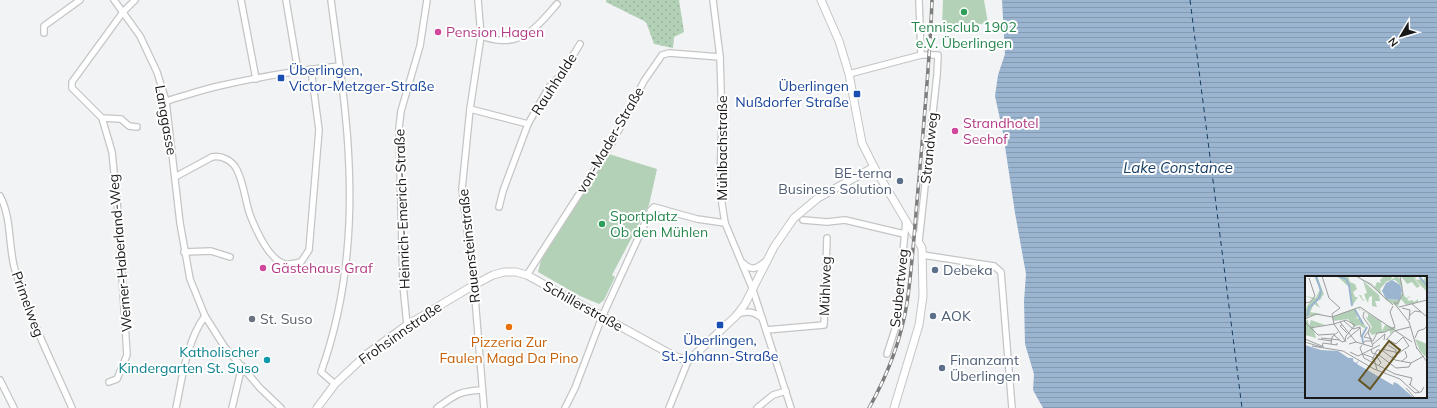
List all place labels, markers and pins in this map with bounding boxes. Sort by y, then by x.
marker: Tennisclub 1902 e.V. Überlingen [959,7,969,17]
place label: Tennisclub 1902 e.V. Überlingen [911,18,1017,52]
place label: Pension Hagen [446,23,544,41]
marker: Pension Hagen [433,27,443,37]
place label: Überlingen, Victor-Metzger-Straße [289,61,434,95]
marker: Überlingen, Victor-Metzger-Straße [276,73,286,83]
place label: Überlingen Nußdorfer Straße [735,77,849,111]
marker: Überlingen Nußdorfer Straße [852,89,862,99]
place label: Strandhotel Seehof [963,114,1039,148]
marker: Strandhotel Seehof [950,126,960,136]
place label: BE-terna Business Solution [778,164,892,198]
marker: BE-terna Business Solution [895,176,905,186]
place label: Sportplatz Ob den Mühlen [610,207,708,241]
marker: Sportplatz Ob den Mühlen [597,219,607,229]
place label: Gästehaus Graf [271,259,373,277]
place label: Debeka [943,261,993,279]
marker: Gästehaus Graf [258,263,268,273]
marker: Debeka [930,265,940,275]
place label: AOK [941,307,972,325]
place label: St. Suso [260,310,312,328]
marker: AOK [928,311,938,321]
marker: St. Suso [247,314,257,324]
marker: Überlingen, St.-Johann-Straße [715,320,725,330]
marker: Pizzeria Zur Faulen Magd Da Pino [504,322,514,332]
place label: Überlingen, St.-Johann-Straße [662,331,778,365]
place label: Pizzeria Zur Faulen Magd Da Pino [440,333,578,367]
place label: Katholischer Kindergarten St. Suso [119,343,260,377]
place label: Finanzamt Überlingen [950,351,1020,385]
marker: Katholischer Kindergarten St. Suso [262,355,272,365]
marker: Finanzamt Überlingen [937,363,947,373]

